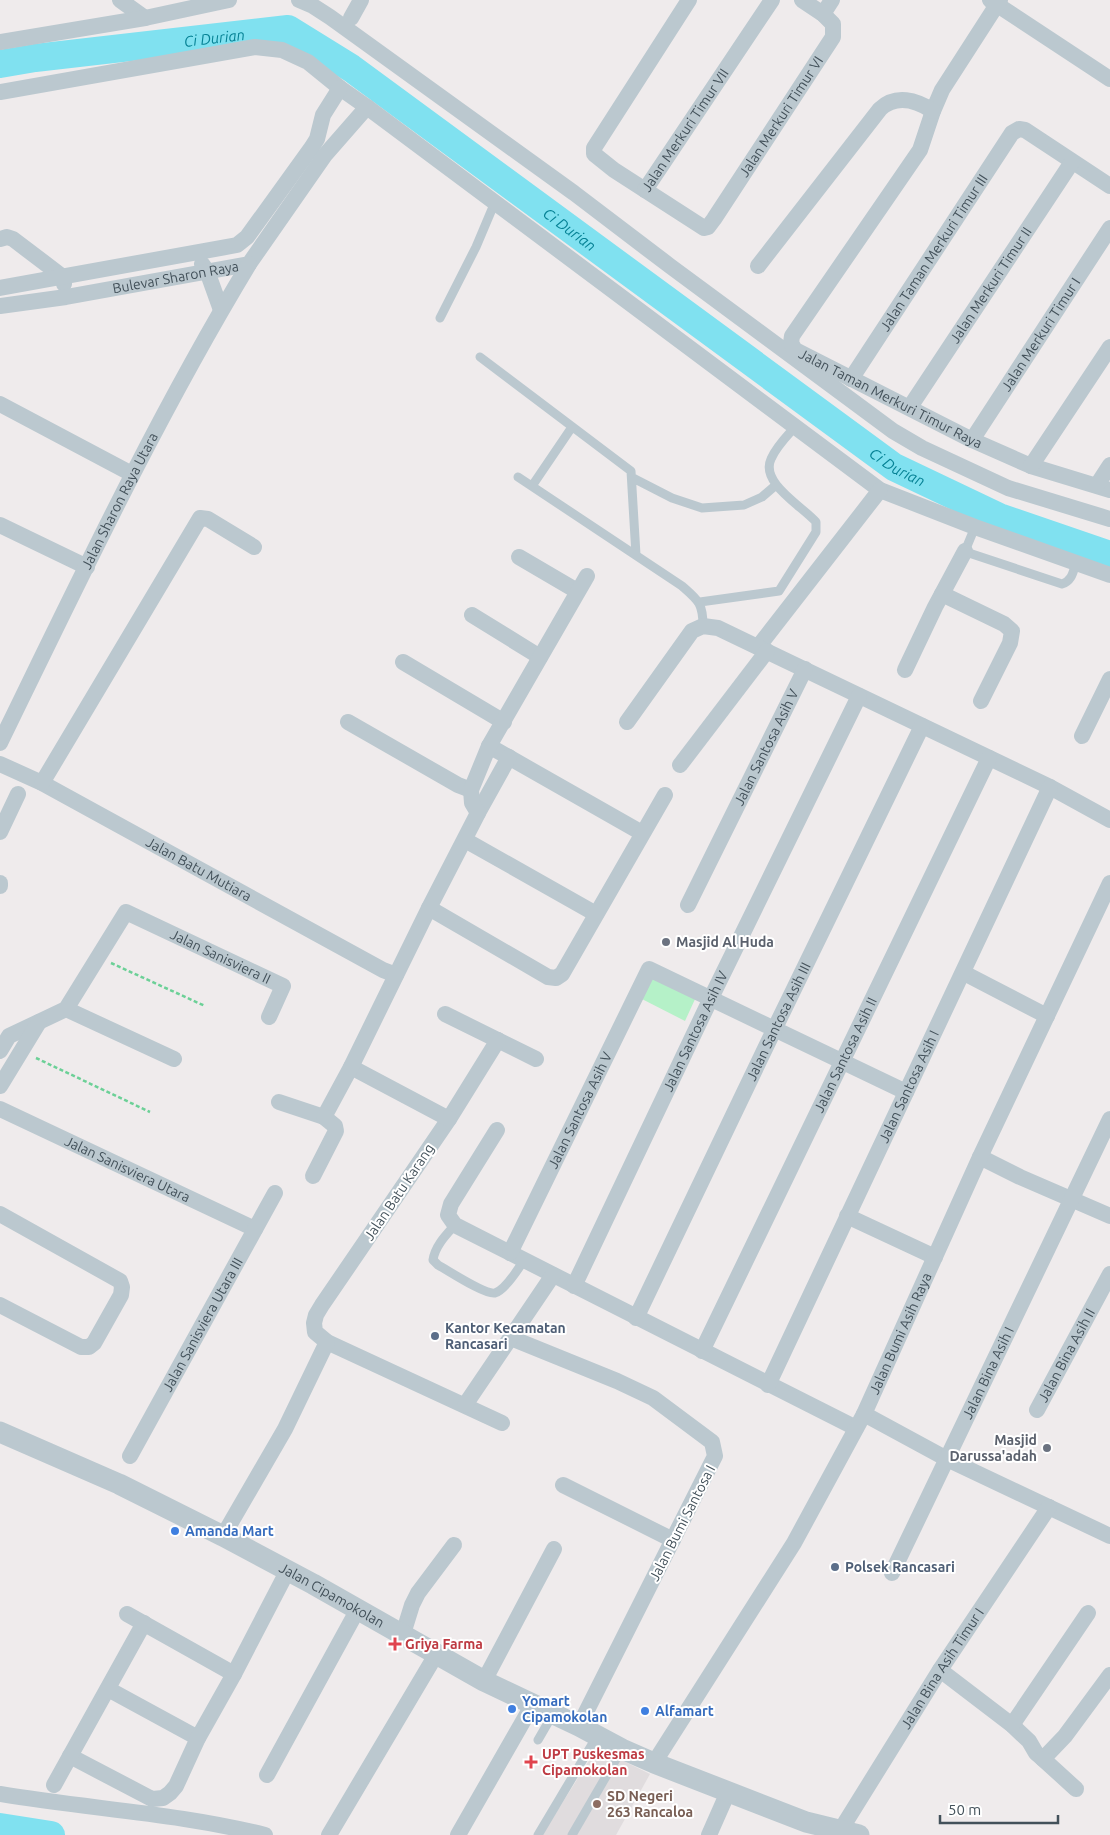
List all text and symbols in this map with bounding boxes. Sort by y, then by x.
water label: Ci Durian [183,26,246,49]
street label: Jalan Merkuri Timur VI [736,53,826,180]
street label: Jalan Merkuri Timur VII [638,66,732,195]
street label: Jalan Taman Merkuri Timur III [877,171,991,334]
water label: Ci Durian [540,204,600,254]
street label: Jalan Merkuri Timur II [946,224,1035,346]
street label: Bulevar Sharon Raya [111,258,240,296]
street label: Jalan Merkuri Timur I [998,275,1083,394]
street label: Jalan Taman Merkuri Timur Raya [796,345,985,451]
street label: Jalan Sharon Raya Utara [78,430,161,572]
water label: Ci Durian [867,444,928,489]
street label: Jalan Santosa Asih V [731,686,802,808]
street label: Jalan Batu Mutiara [143,834,254,904]
street label: Jalan Sanisviera II [168,926,273,987]
place label: Masjid Al Huda [676,934,774,950]
marker: Masjid Al Huda [660,936,672,948]
street label: Jalan Santosa Asih III [743,959,814,1083]
street label: Jalan Santosa Asih IV [660,969,731,1094]
street label: Jalan Santosa Asih II [811,995,880,1115]
street label: Jalan Santosa Asih I [875,1028,942,1145]
street label: Jalan Santosa Asih V [545,1049,615,1171]
street label: Jalan Sanisviera Utara [62,1133,193,1205]
street label: Jalan Batu Karang [361,1141,437,1243]
street label: Jalan Sanisviera Utara III [159,1255,246,1394]
street label: Jalan Bumi Asih Raya [866,1270,935,1397]
street label: Jalan Bina Asih II [1035,1306,1098,1405]
place label: Kantor Kecamatan Rancasari [445,1320,566,1352]
street label: Jalan Bina Asih I [959,1324,1017,1422]
marker: Kantor Kecamatan Rancasari [429,1330,441,1342]
place label: Masjid Darussa'adah [949,1432,1037,1464]
marker: Masjid Darussa'adah [1041,1442,1053,1454]
street label: Jalan Bumi Santosa I [646,1462,718,1584]
place label: Amanda Mart [185,1523,274,1539]
marker: Amanda Mart [169,1525,181,1537]
place label: Polsek Rancasari [845,1559,955,1575]
street label: Jalan Cipamokolan [277,1560,387,1631]
marker: Polsek Rancasari [829,1561,841,1573]
street label: Jalan Bina Asih Timur I [897,1605,987,1732]
place label: Griya Farma [405,1636,483,1652]
marker: Griya Farma [389,1638,401,1650]
place label: Yomart Cipamokolan [522,1693,607,1725]
marker: Yomart Cipamokolan [506,1703,518,1715]
place label: Alfamart [655,1703,714,1719]
marker: Alfamart [639,1705,651,1717]
place label: UPT Puskesmas Cipamokolan [542,1746,645,1778]
marker: UPT Puskesmas Cipamokolan [524,1755,538,1769]
place label: SD Negeri 263 Rancaloa [607,1788,693,1820]
scale bar [940,1792,1058,1824]
marker: SD Negeri 263 Rancaloa [591,1798,603,1810]
text: 50 m [948,1801,981,1818]

